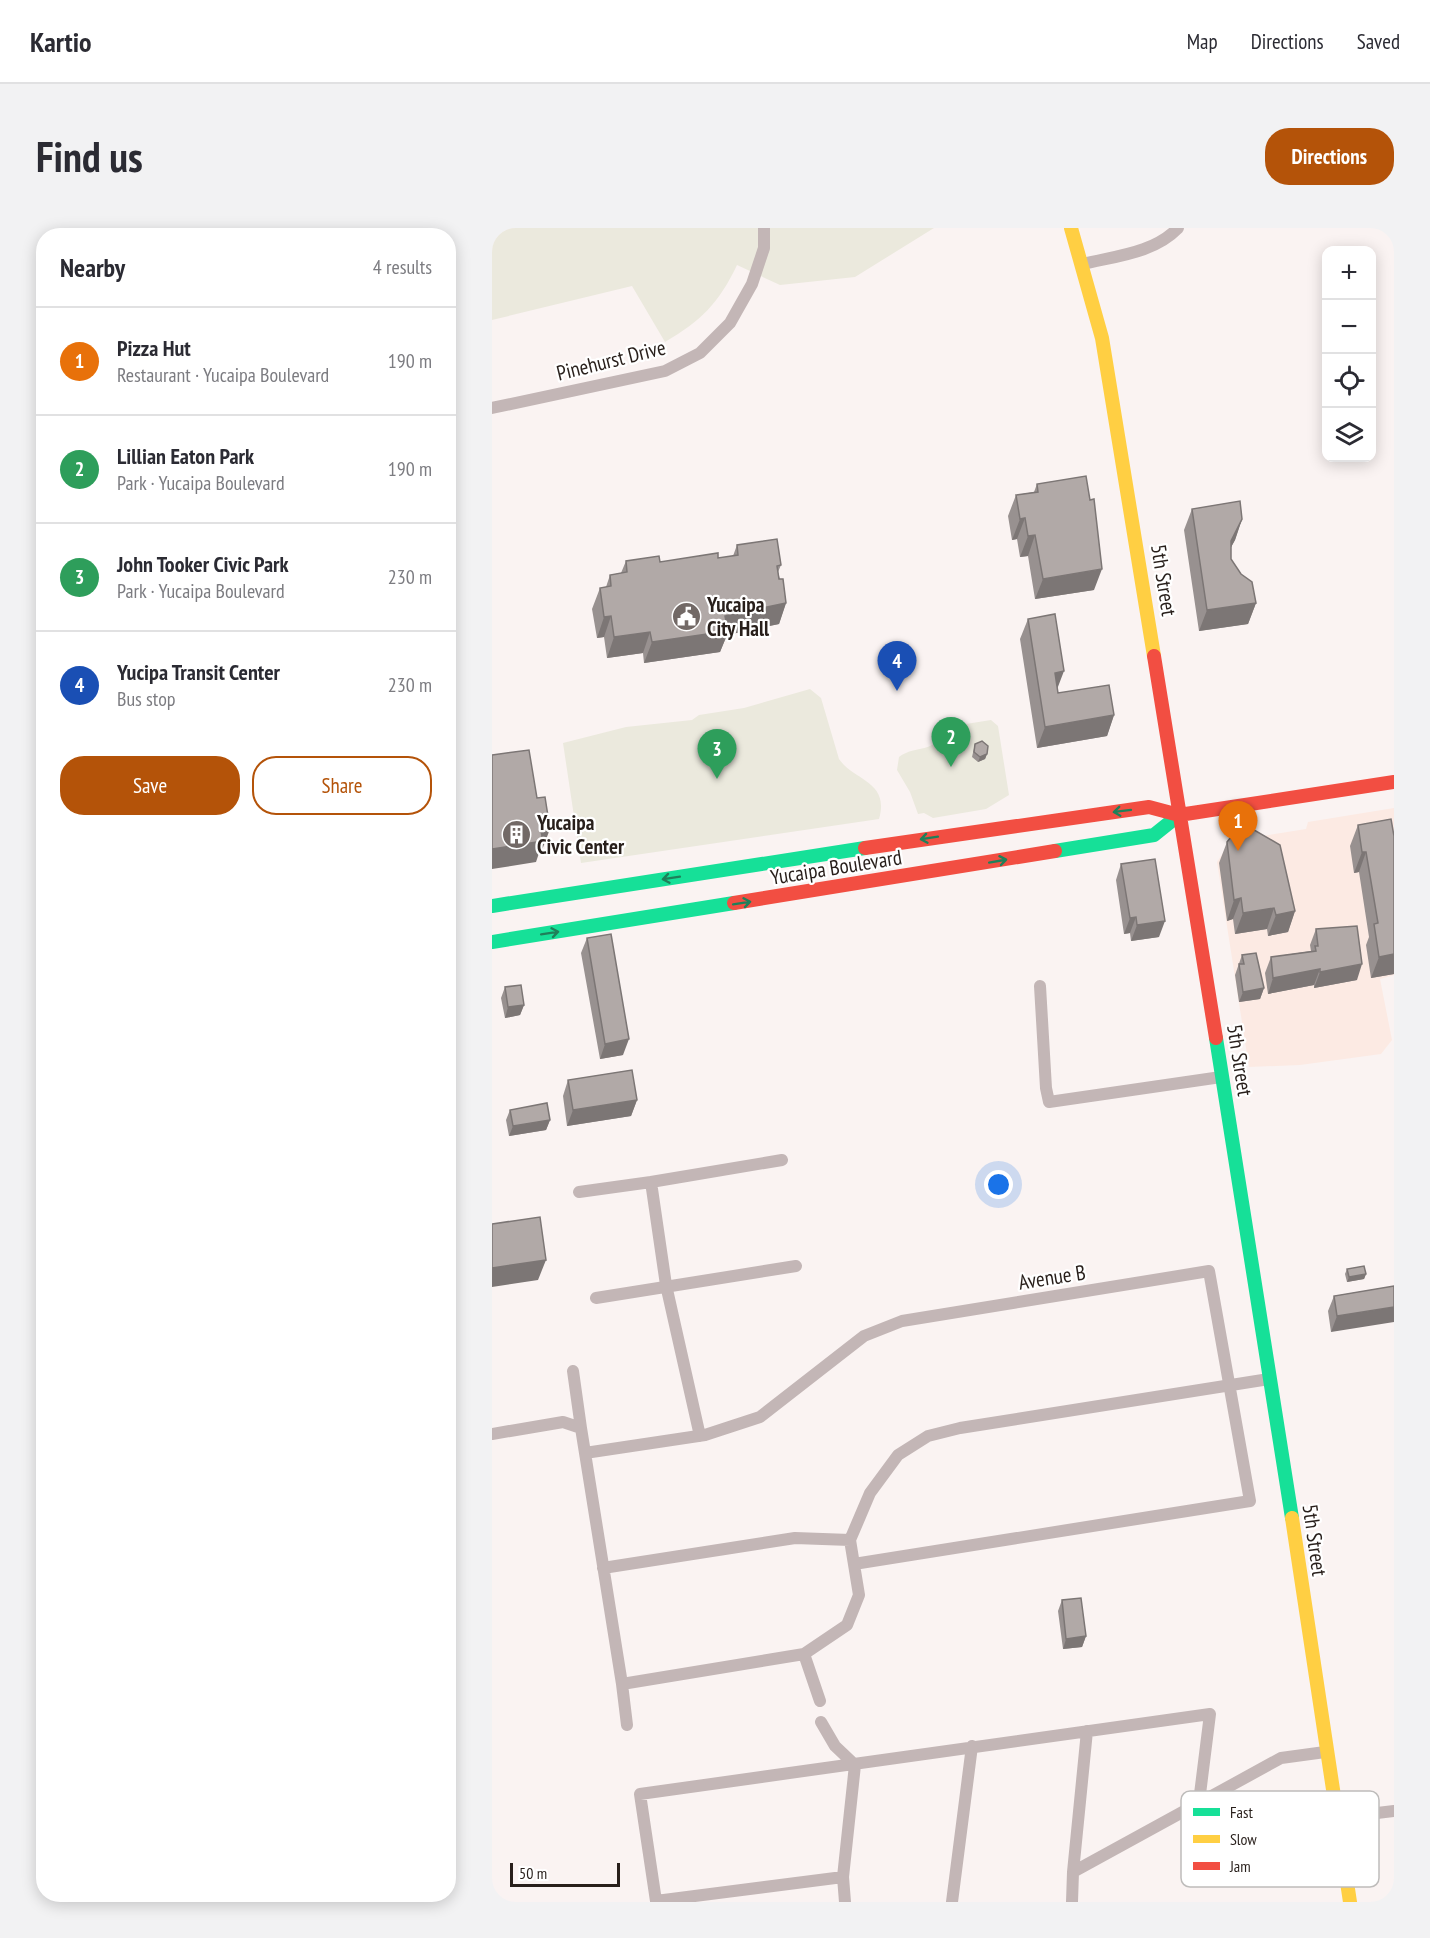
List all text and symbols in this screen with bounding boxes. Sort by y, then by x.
text: Kartio [30,23,92,60]
text: Map [1187,28,1218,55]
text: Directions [1251,28,1324,55]
text: Saved [1357,28,1400,55]
button: Directions [1265,128,1394,185]
text: Find us [36,129,143,184]
map controls [1322,246,1376,462]
button: + [1322,246,1376,300]
text: Nearby [60,251,125,284]
text: 4 results [373,254,432,280]
button: − [1322,300,1376,354]
street label: Pinehurst Drive [554,333,668,387]
text: Pizza Hut [117,334,191,362]
text: 1 [75,348,84,374]
text: 190 m [388,348,432,374]
button: locate [1322,354,1376,408]
text: Restaurant · Yucaipa Boulevard [117,362,329,388]
button: layers [1322,408,1376,462]
text: Lillian Eaton Park [117,442,254,470]
text: 2 [75,456,84,482]
text: 190 m [388,456,432,482]
text: Park · Yucaipa Boulevard [117,470,285,496]
street label: 5th Street [1145,542,1183,618]
text: John Tooker Civic Park [117,550,289,578]
text: 3 [75,564,84,590]
text: 230 m [388,564,432,590]
text: Park · Yucaipa Boulevard [117,578,285,604]
place label: Yucaipa City Hall [706,591,770,642]
public building icon: Yucaipa City Hall [670,600,702,632]
pin: 4 [878,642,916,691]
text: Yucipa Transit Center [117,658,280,686]
text: 4 [75,672,84,698]
text: 230 m [388,672,432,698]
text: Bus stop [117,686,176,712]
pin: 2 [932,718,970,767]
pin: 3 [698,730,736,779]
button: Save [60,756,240,815]
button: Share [252,756,432,815]
pin: 1 [1218,802,1258,851]
one-way arrow [1113,805,1132,816]
place label: Yucaipa Civic Center [536,809,625,860]
building icon: Yucaipa Civic Center [500,818,532,850]
one-way arrow [920,832,939,843]
street label: Yucaipa Boulevard [768,843,904,891]
one-way arrow [987,856,1007,867]
one-way arrow [662,873,682,884]
one-way arrow [732,897,752,908]
one-way arrow [539,928,559,939]
street label: 5th Street [1221,1022,1259,1098]
your location [984,1170,1013,1199]
street label: Avenue B [1017,1258,1087,1296]
street label: 5th Street [1297,1502,1333,1578]
legend [1181,1791,1379,1887]
text: Fast [1230,1802,1253,1822]
text: Slow [1230,1829,1257,1849]
text: Jam [1229,1856,1251,1876]
scale bar [510,1860,620,1888]
text: 50 m [519,1863,547,1883]

